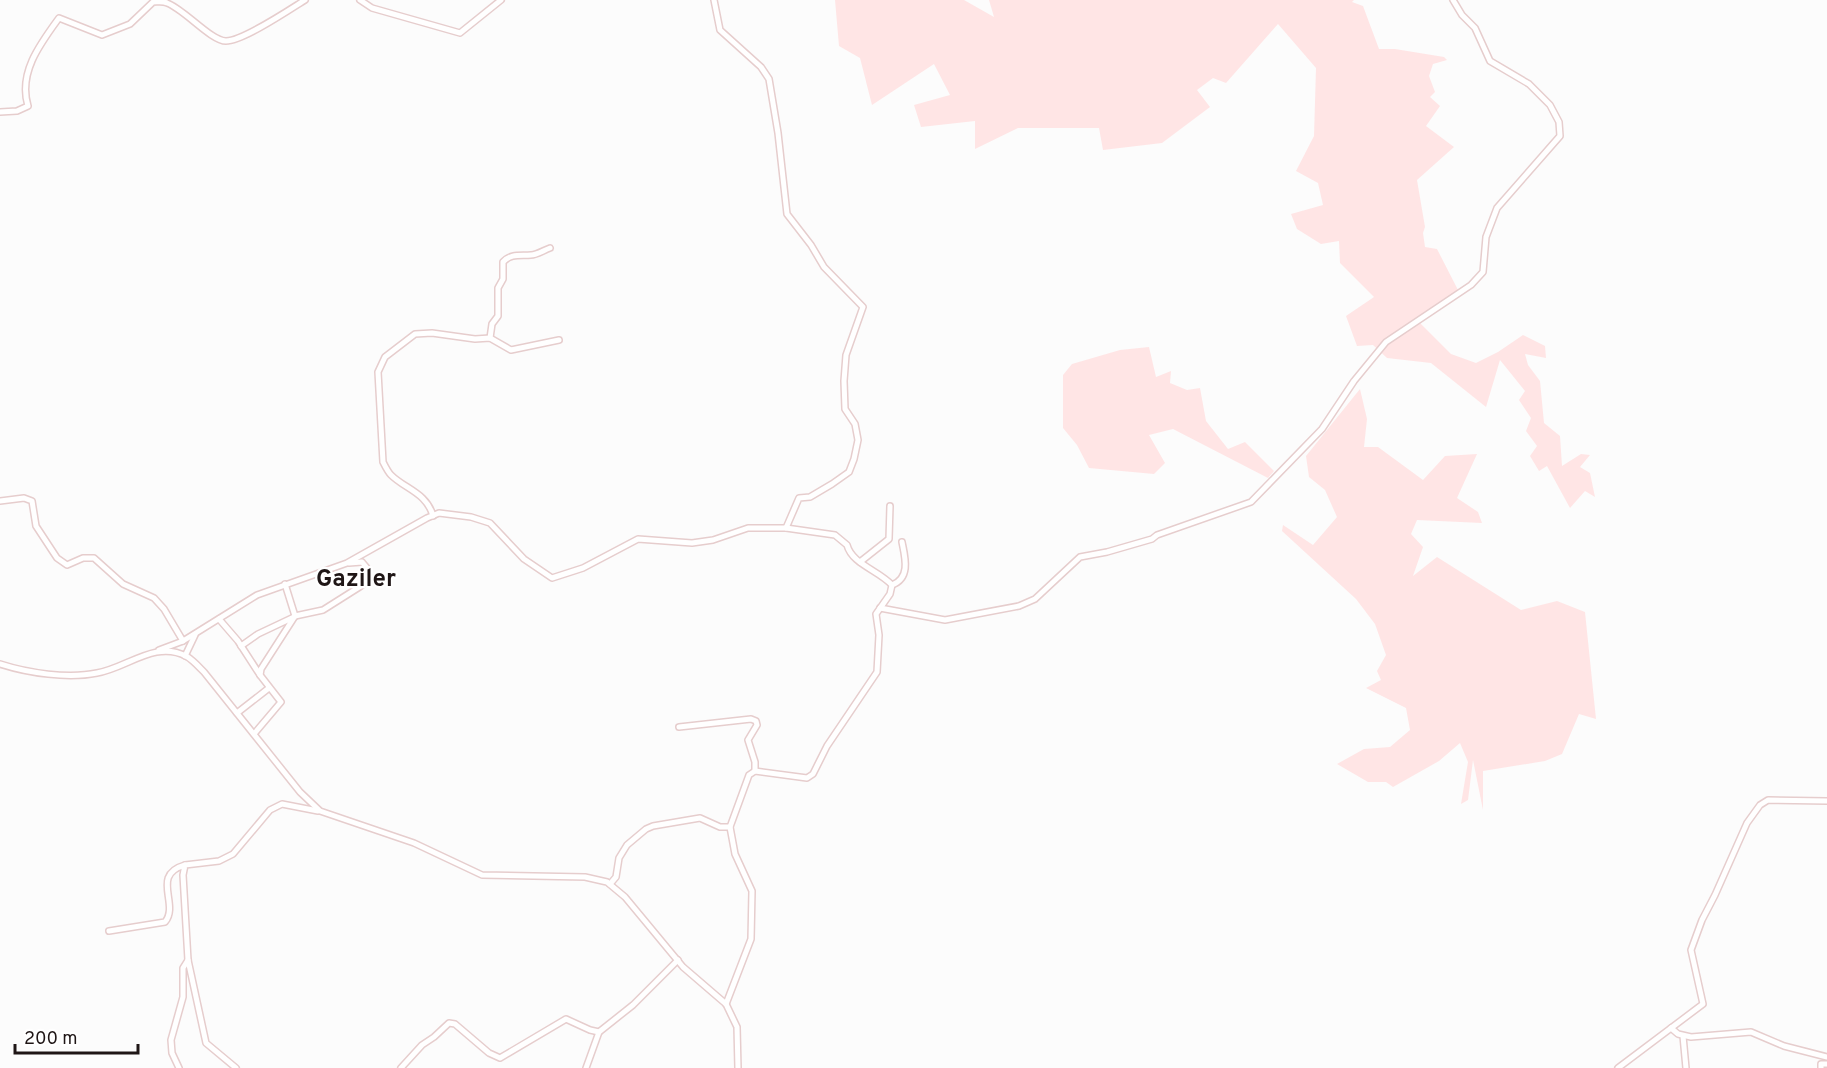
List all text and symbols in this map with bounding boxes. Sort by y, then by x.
district label: Gaziler [316,565,396,595]
scale bar [15,1017,138,1055]
text: 200 m [24,1028,77,1051]

